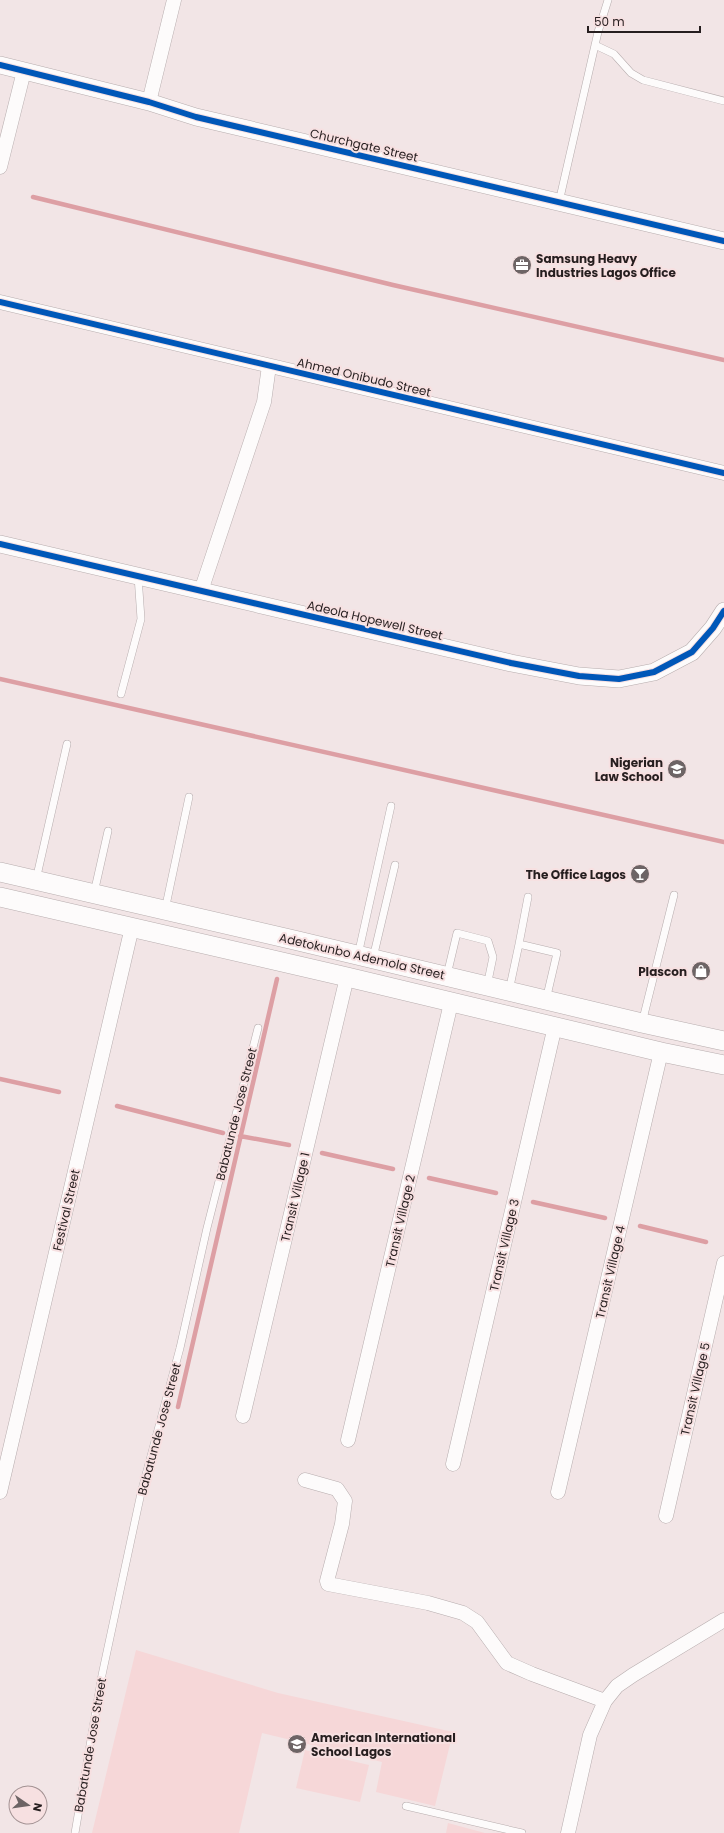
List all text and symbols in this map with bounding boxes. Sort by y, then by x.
scale bar [588,8,700,34]
text: 50 m [594,13,625,30]
street label: Churchgate Street [308,124,420,166]
place label: Samsung Heavy Industries Lagos Office [536,250,677,281]
office icon: Samsung Heavy Industries Lagos Office [511,254,533,276]
street label: Ahmed Onibudo Street [295,353,433,401]
street label: Adeola Hopewell Street [306,596,444,644]
place label: Nigerian Law School [595,754,663,785]
school or university icon: Nigerian Law School [666,758,688,780]
bar icon: The Office Lagos [629,863,651,885]
place label: The Office Lagos [526,866,626,883]
street label: Adetokunbo Ademola Street [278,929,446,983]
shop icon: Plascon [690,960,712,982]
place label: Plascon [638,963,687,980]
street label: Babatunde Jose Street [211,1046,261,1182]
street label: Transit Village 1 [276,1151,314,1243]
street label: Festival Street [48,1168,84,1252]
street label: Transit Village 2 [381,1173,419,1269]
street label: Transit Village 3 [485,1197,523,1293]
street label: Transit Village 4 [591,1223,629,1320]
street label: Transit Village 5 [676,1341,714,1437]
street label: Babatunde Jose Street [133,1361,185,1497]
street label: Babatunde Jose Street [70,1676,110,1814]
place label: American International School Lagos [311,1729,456,1760]
school or university icon: American International School Lagos [286,1733,308,1755]
north arrow [8,1785,48,1825]
text: N [29,1801,46,1813]

